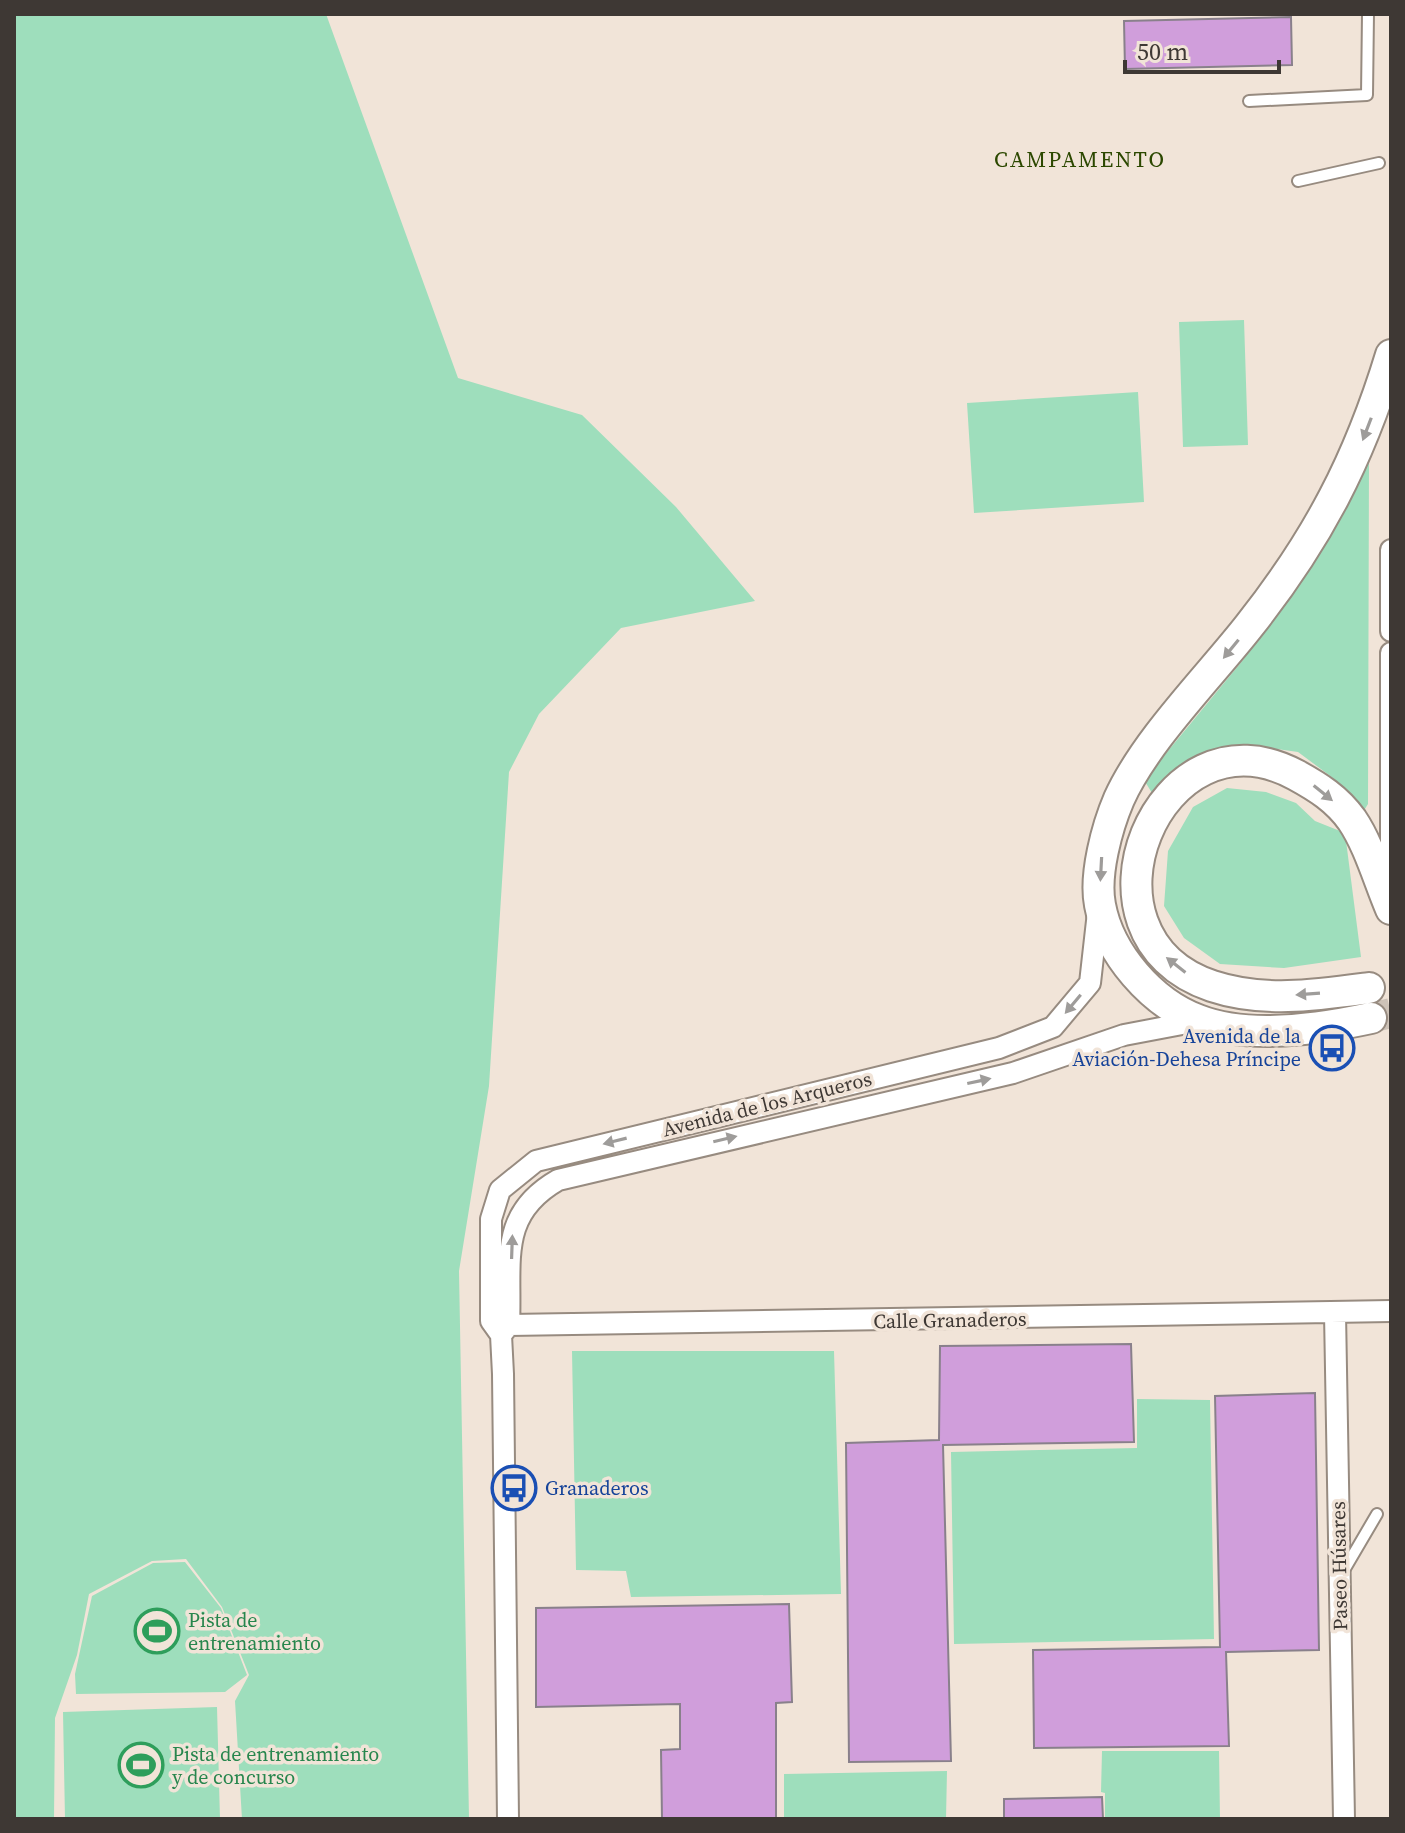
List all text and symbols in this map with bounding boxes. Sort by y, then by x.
scale bar [1125,24,1279,74]
text: 50 m [1137,35,1188,68]
district label: CAMPAMENTO [994,144,1166,174]
one-way arrow [1360,417,1373,441]
one-way arrow [1223,639,1239,659]
one-way arrow [1313,784,1334,801]
one-way arrow [1095,857,1108,882]
one-way arrow [1166,957,1186,974]
one-way arrow [1295,988,1320,1001]
one-way arrow [1065,993,1082,1013]
place label: Avenida de la Aviación-Dehesa Príncipe [1072,1022,1302,1073]
bus stop icon: Avenida de la Aviación-Dehesa Príncipe [1308,1024,1356,1072]
street label: Avenida de los Arqueros [659,1064,875,1144]
one-way arrow [966,1074,991,1086]
one-way arrow [713,1133,738,1145]
one-way arrow [602,1136,627,1148]
one-way arrow [506,1234,519,1259]
street label: Calle Granaderos [873,1305,1027,1335]
bus stop icon: Granaderos [490,1464,538,1512]
place label: Granaderos [545,1474,649,1502]
street label: Paseo Húsares [1324,1501,1354,1631]
place label: Pista de entrenamiento [188,1606,321,1657]
sports icon: Pista de entrenamiento [133,1607,181,1655]
place label: Pista de entrenamiento y de concurso [172,1740,379,1791]
sports icon: Pista de entrenamiento y de concurso [117,1741,165,1789]

